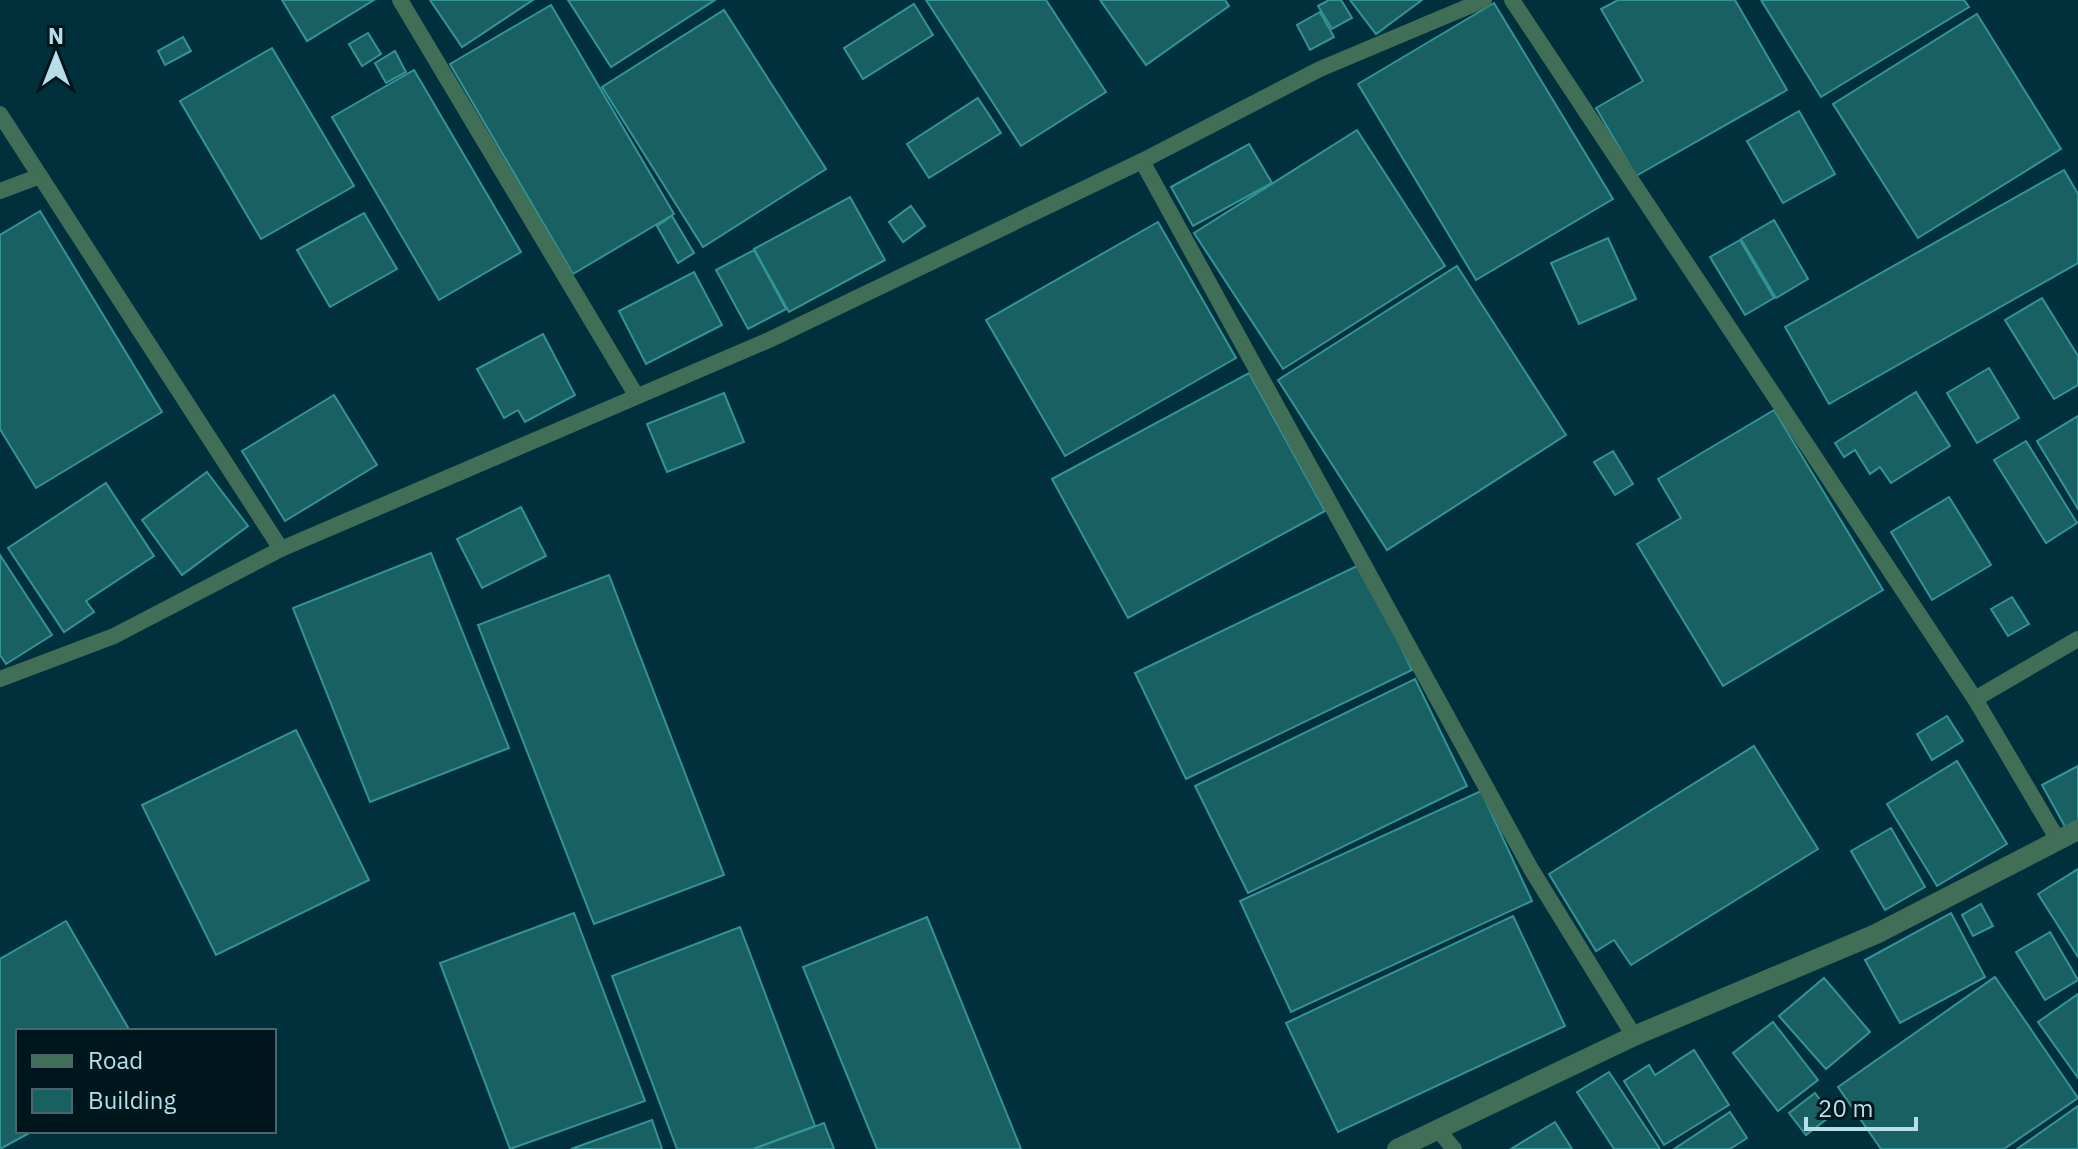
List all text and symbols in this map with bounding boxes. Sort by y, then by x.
north arrow [16,16,96,96]
text: N [48,21,64,50]
legend [16,1029,276,1133]
text: Road [88,1044,143,1076]
scale bar [1806,1081,1916,1131]
text: Building [88,1084,176,1116]
text: 20 m [1818,1092,1873,1124]

